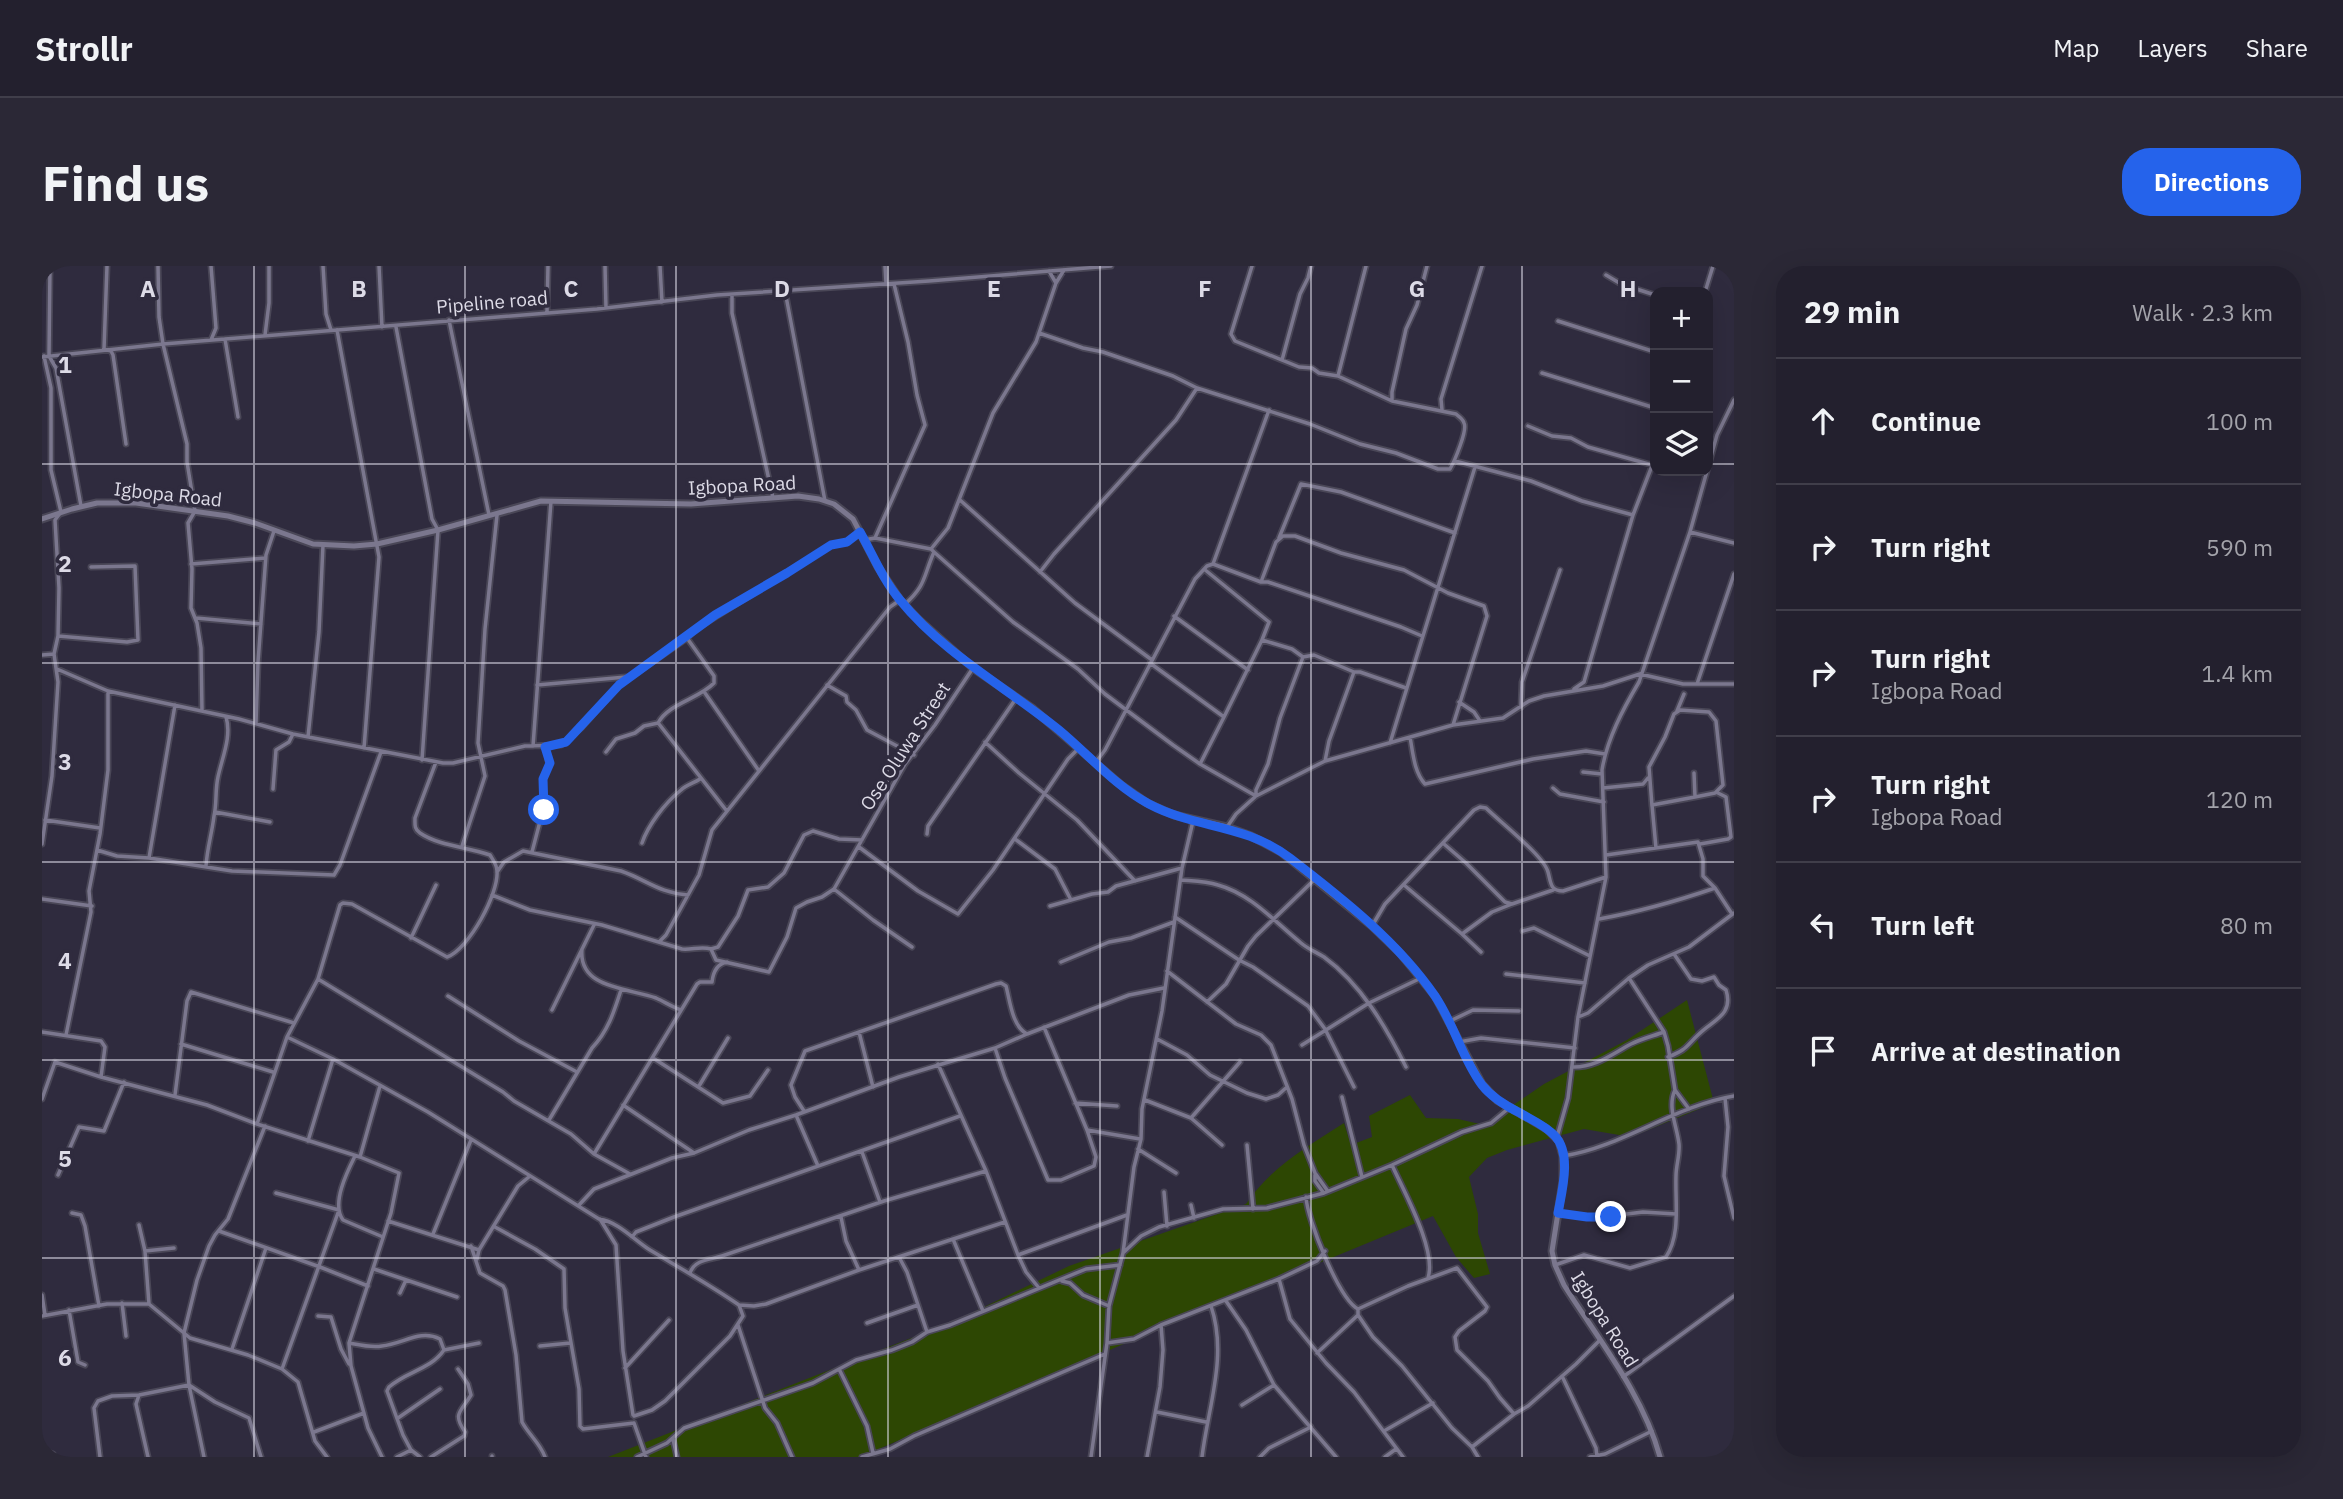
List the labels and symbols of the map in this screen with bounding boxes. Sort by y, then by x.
text: A [140,273,156,303]
text: B [351,273,367,303]
text: C [564,273,579,303]
text: D [774,273,790,303]
text: E [987,273,1001,303]
text: F [1198,273,1212,303]
text: G [1409,273,1425,303]
text: H [1620,273,1636,303]
street label: Pipeline road [435,285,549,319]
text: 1 [58,349,72,379]
street label: Igbopa Road [687,470,797,500]
street label: Igbopa Road [113,476,223,512]
text: 2 [58,548,72,578]
street label: Ose Oluwa Street [855,677,955,815]
text: 3 [58,746,72,776]
route start [528,794,559,825]
text: 4 [58,945,72,975]
text: 5 [58,1143,72,1173]
route end [1595,1201,1626,1232]
street label: Igbopa Road [1566,1267,1644,1371]
text: 6 [58,1342,72,1372]

